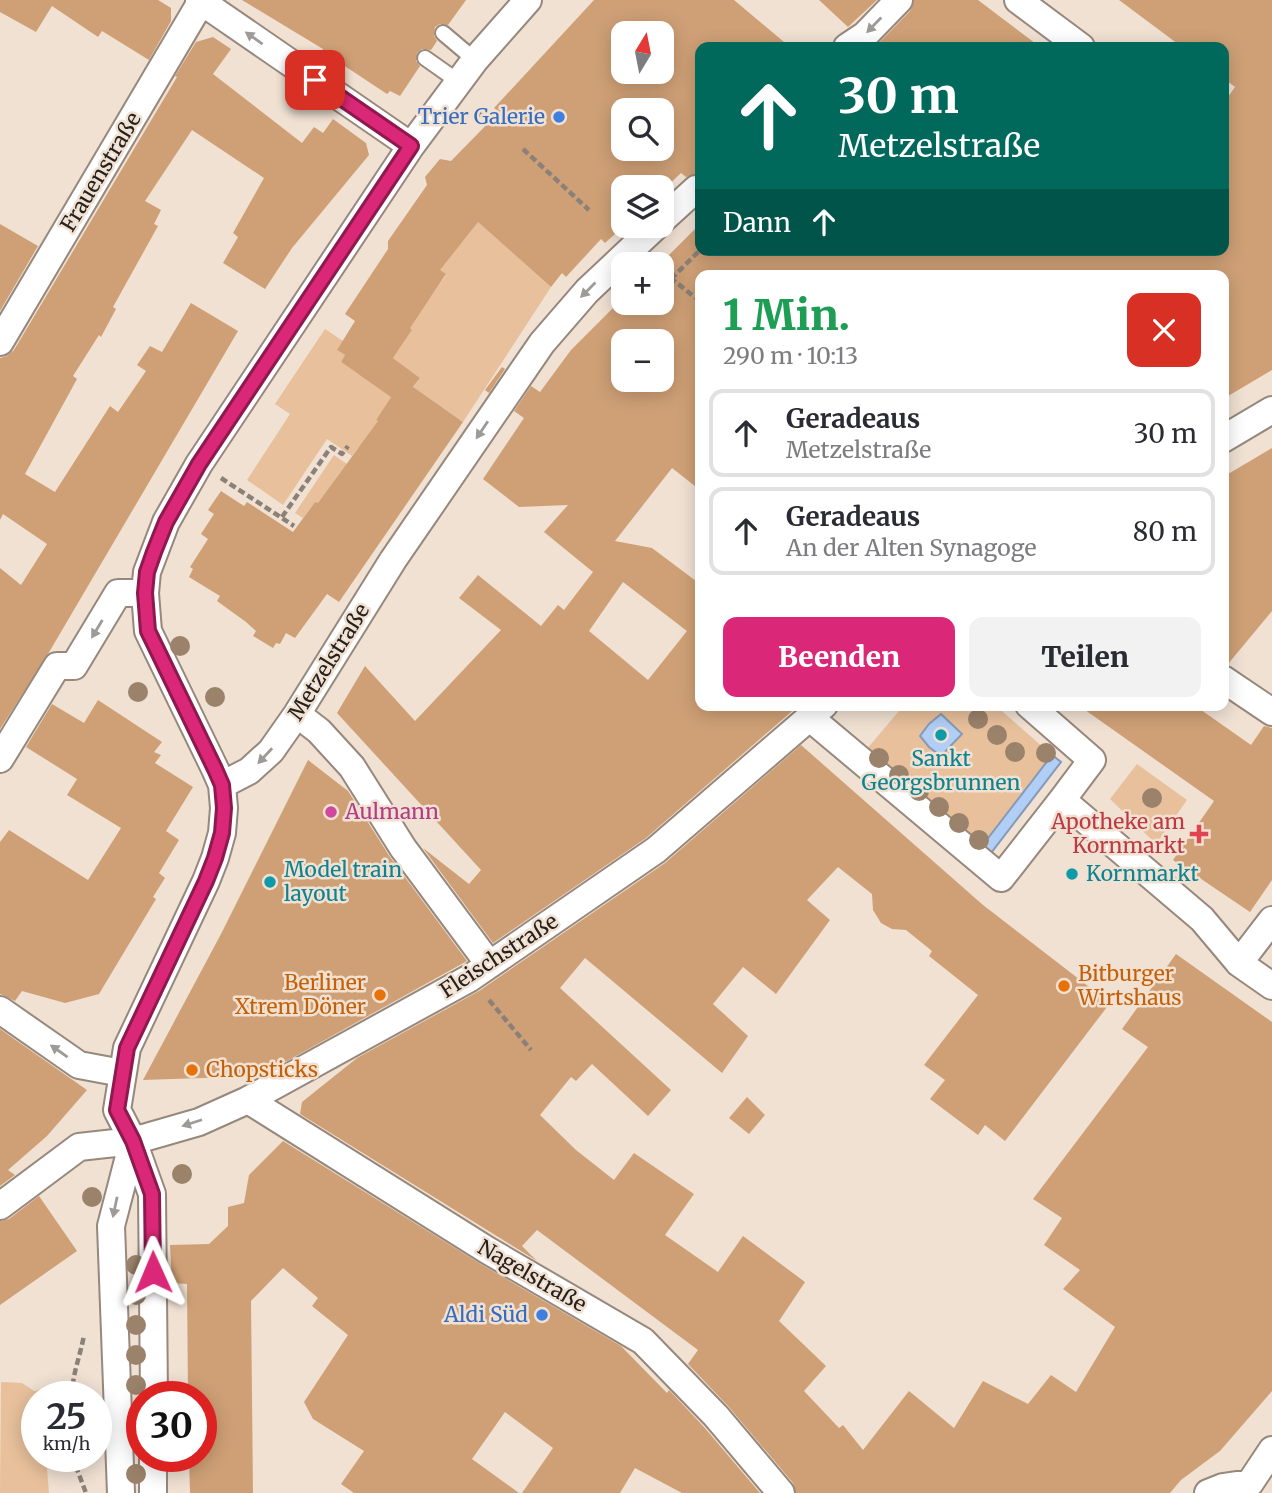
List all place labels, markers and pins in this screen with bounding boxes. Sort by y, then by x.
pin [285,50,345,110]
place label: Trier Galerie [418,103,545,130]
marker: Trier Galerie [551,109,567,125]
marker: Sankt Georgsbrunnen [933,727,949,743]
place label: Sankt Georgsbrunnen [862,745,1020,796]
place label: Aulmann [344,798,439,825]
marker: Aulmann [323,804,339,820]
place label: Apotheke am Kornmarkt [1050,808,1185,859]
marker: Apotheke am Kornmarkt [1191,826,1207,842]
place label: Model train layout [284,856,402,907]
place label: Kornmarkt [1086,860,1199,887]
marker: Kornmarkt [1064,866,1080,882]
marker: Model train layout [262,874,278,890]
place label: Bitburger Wirtshaus [1077,960,1182,1011]
place label: Berliner Xtrem Döner [235,969,366,1020]
marker: Bitburger Wirtshaus [1056,978,1072,994]
marker: Berliner Xtrem Döner [372,987,388,1003]
place label: Chopsticks [206,1056,318,1083]
marker: Chopsticks [184,1062,200,1078]
place label: Aldi Süd [443,1301,528,1328]
marker: Aldi Süd [534,1307,550,1323]

